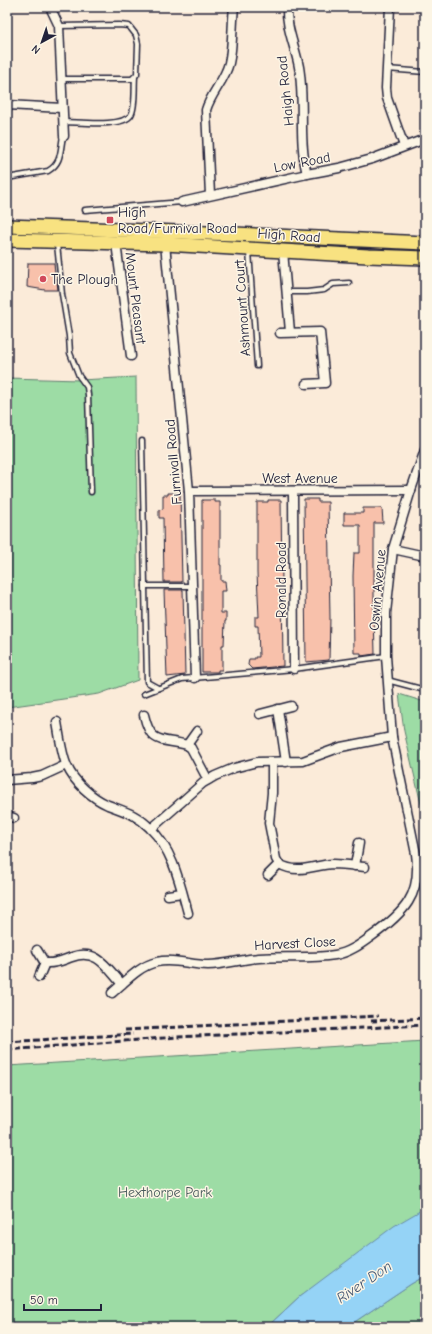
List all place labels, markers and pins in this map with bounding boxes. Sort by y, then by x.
place label: High Road/Furnival Road [118,204,237,237]
marker: High Road/Furnival Road [105,215,115,225]
place label: The Plough [51,271,118,288]
marker: The Plough [38,274,48,284]

